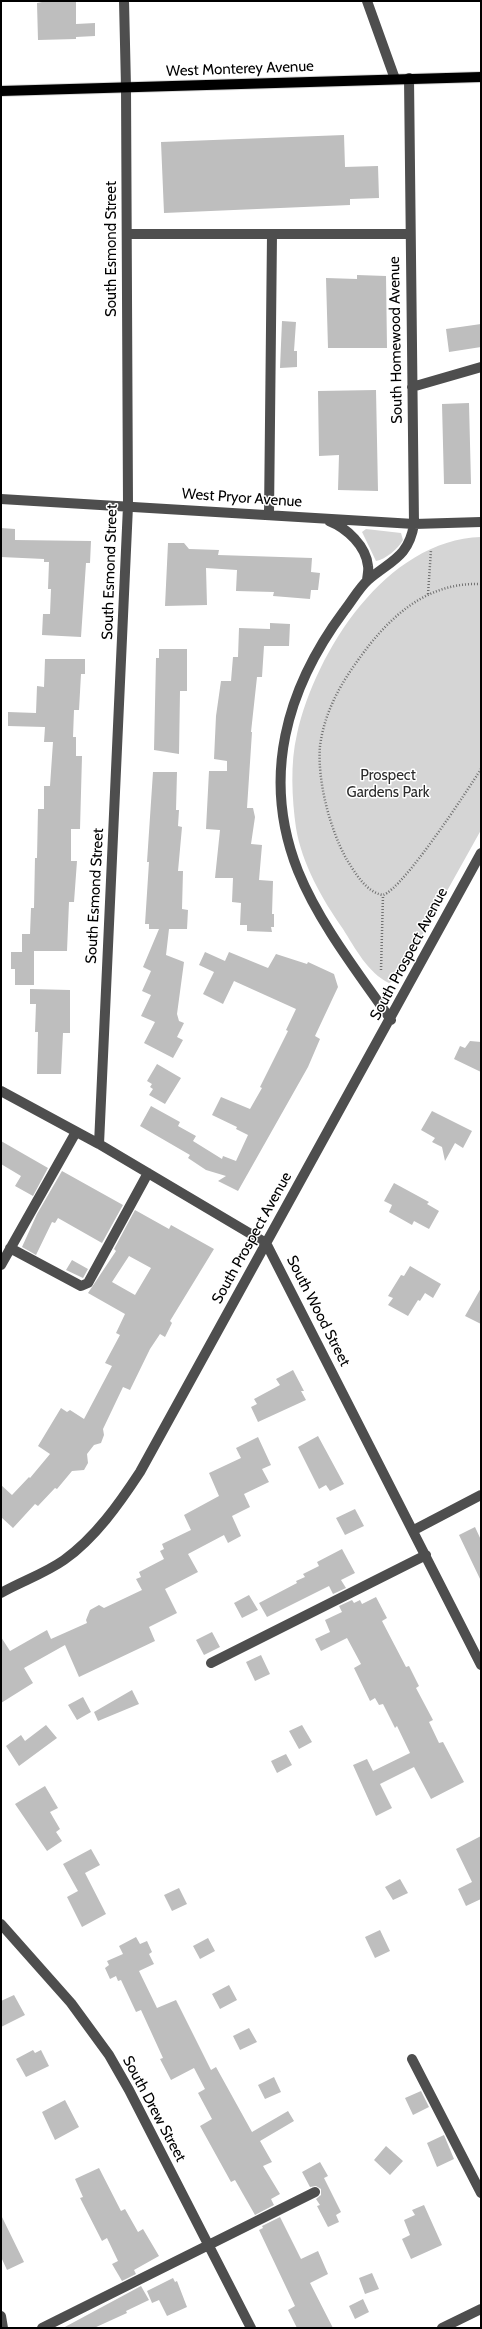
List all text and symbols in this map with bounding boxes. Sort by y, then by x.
street label: West Monterey Avenue [166,57,314,81]
street label: South Esmond Street [103,181,121,317]
street label: South Homewood Avenue [386,256,406,424]
street label: West Pryor Avenue [181,485,303,511]
street label: South Esmond Street [99,504,121,640]
park label: Prospect Gardens Park [347,767,429,802]
street label: South Esmond Street [82,828,108,964]
street label: South Prospect Avenue [366,885,452,1023]
street label: South Prospect Avenue [208,1169,296,1307]
street label: South Wood Street [282,1253,354,1369]
street label: South Drew Street [119,2053,189,2165]

